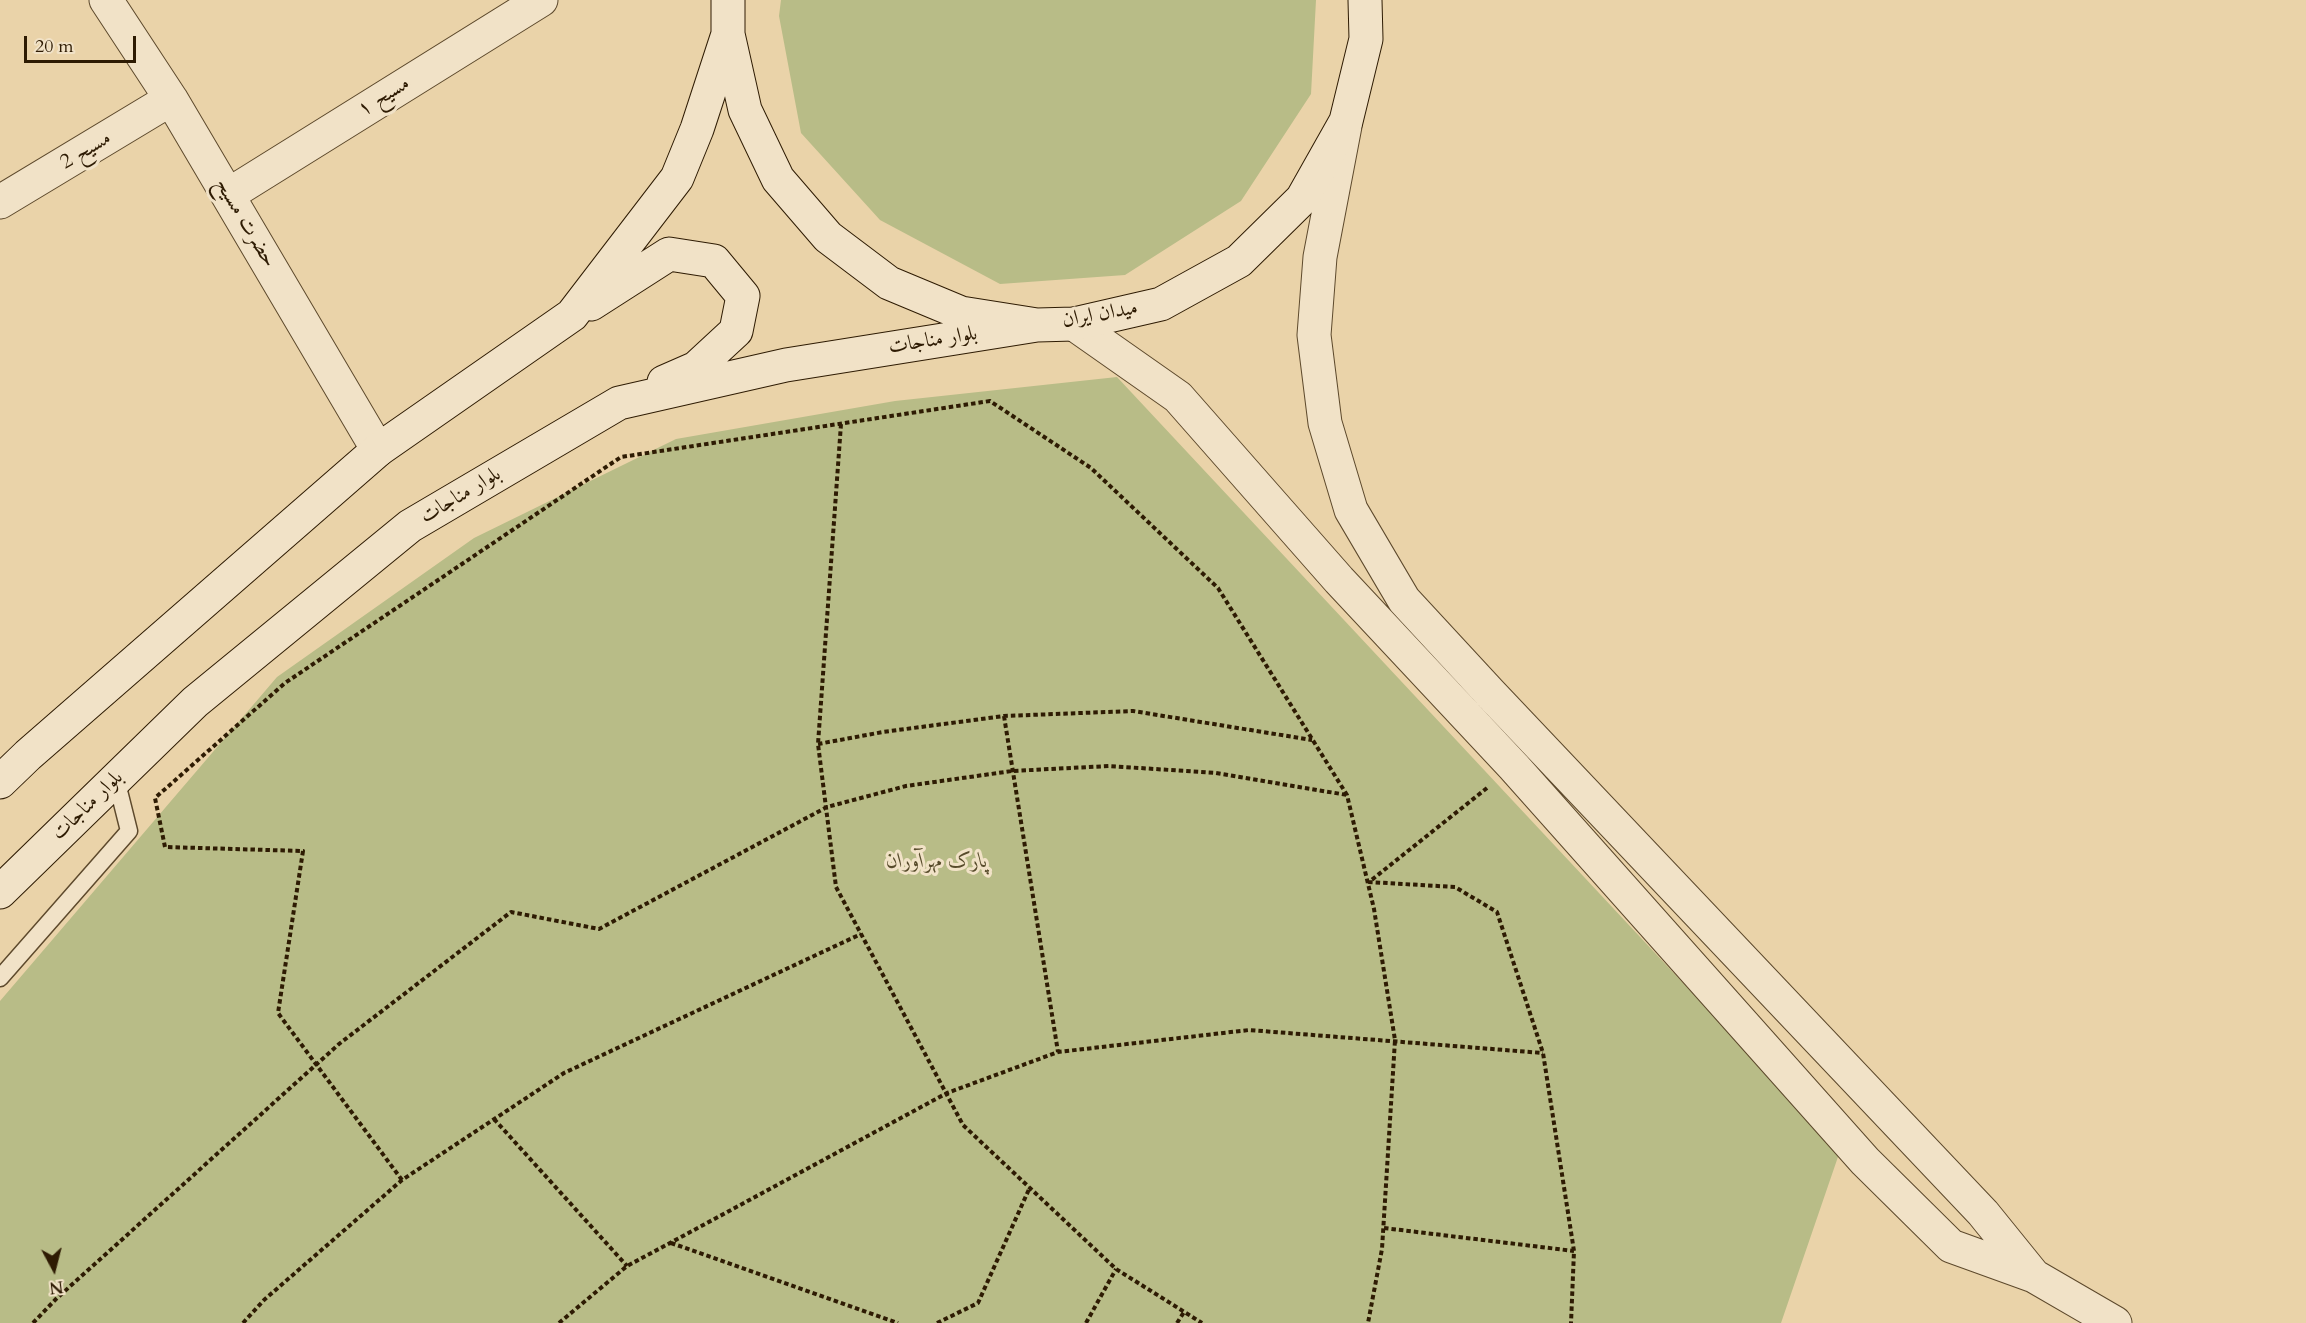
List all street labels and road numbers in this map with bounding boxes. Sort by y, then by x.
street label: مسیح ۱ [353,71,415,123]
street label: مسیح 2 [56,126,116,176]
street label: حضرت مسیح [208,174,282,272]
street label: میدان ایران [1060,296,1140,334]
street label: بلوار مناجات [887,322,979,360]
street label: بلوار مناجات [416,462,506,530]
street label: بلوار مناجات [47,766,129,846]

